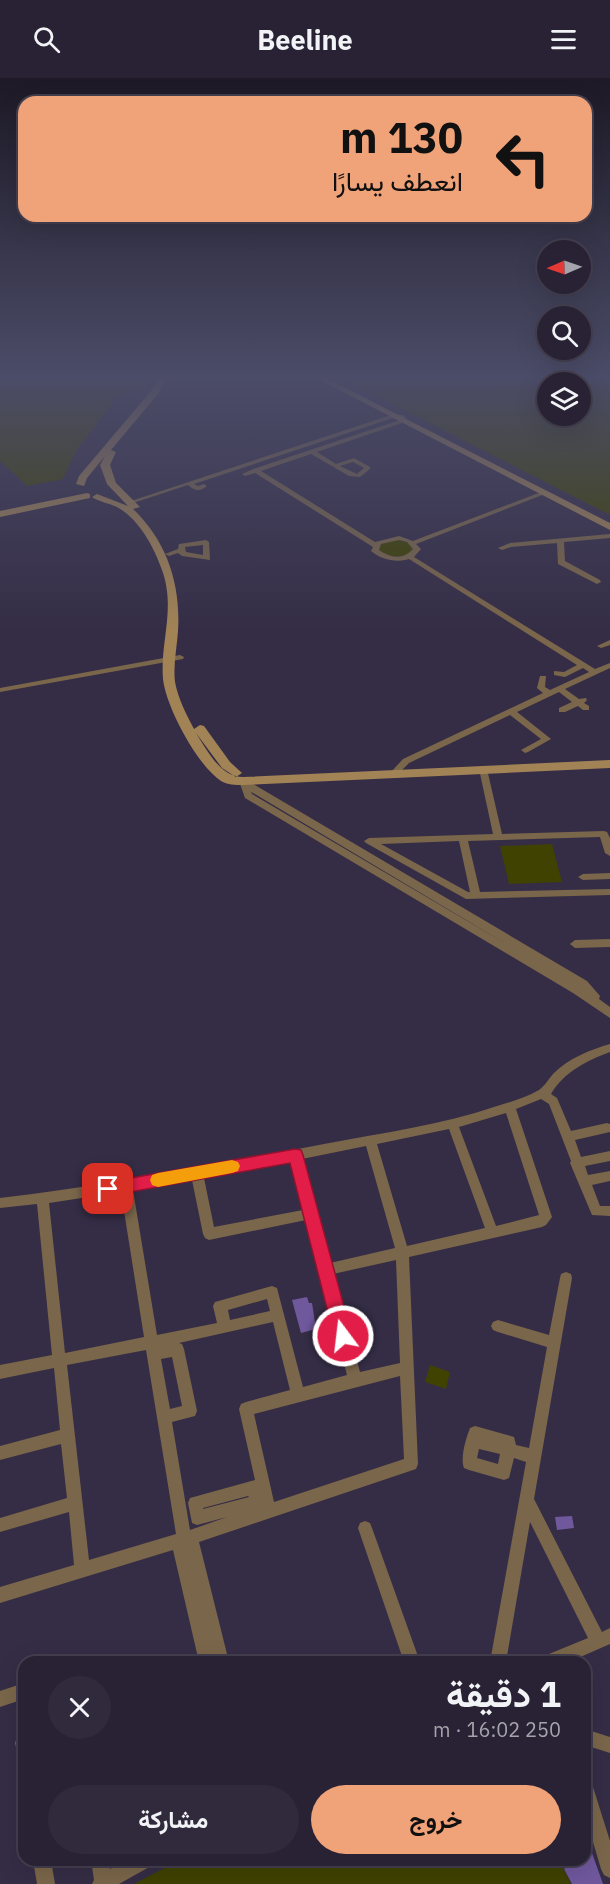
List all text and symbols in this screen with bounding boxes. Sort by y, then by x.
text: Beeline [257,22,353,57]
icon: search [30,23,63,56]
icon: menu [547,23,580,56]
text: 130 m [340,110,463,165]
icon: left [484,120,562,198]
text: انعطف يسارًا [332,163,463,198]
north arrow [537,240,591,294]
map controls [537,240,591,426]
button: search [537,306,591,360]
button: layers [537,372,591,426]
pin [82,1163,133,1214]
icon: arrive [91,1172,124,1205]
position arrow [311,1304,375,1368]
text: 1 دقيقة [446,1670,561,1717]
button: close [48,1676,111,1739]
text: 250 m · 16:02 [433,1716,561,1743]
button: مشاركة [48,1785,299,1854]
button: خروج [311,1785,561,1854]

